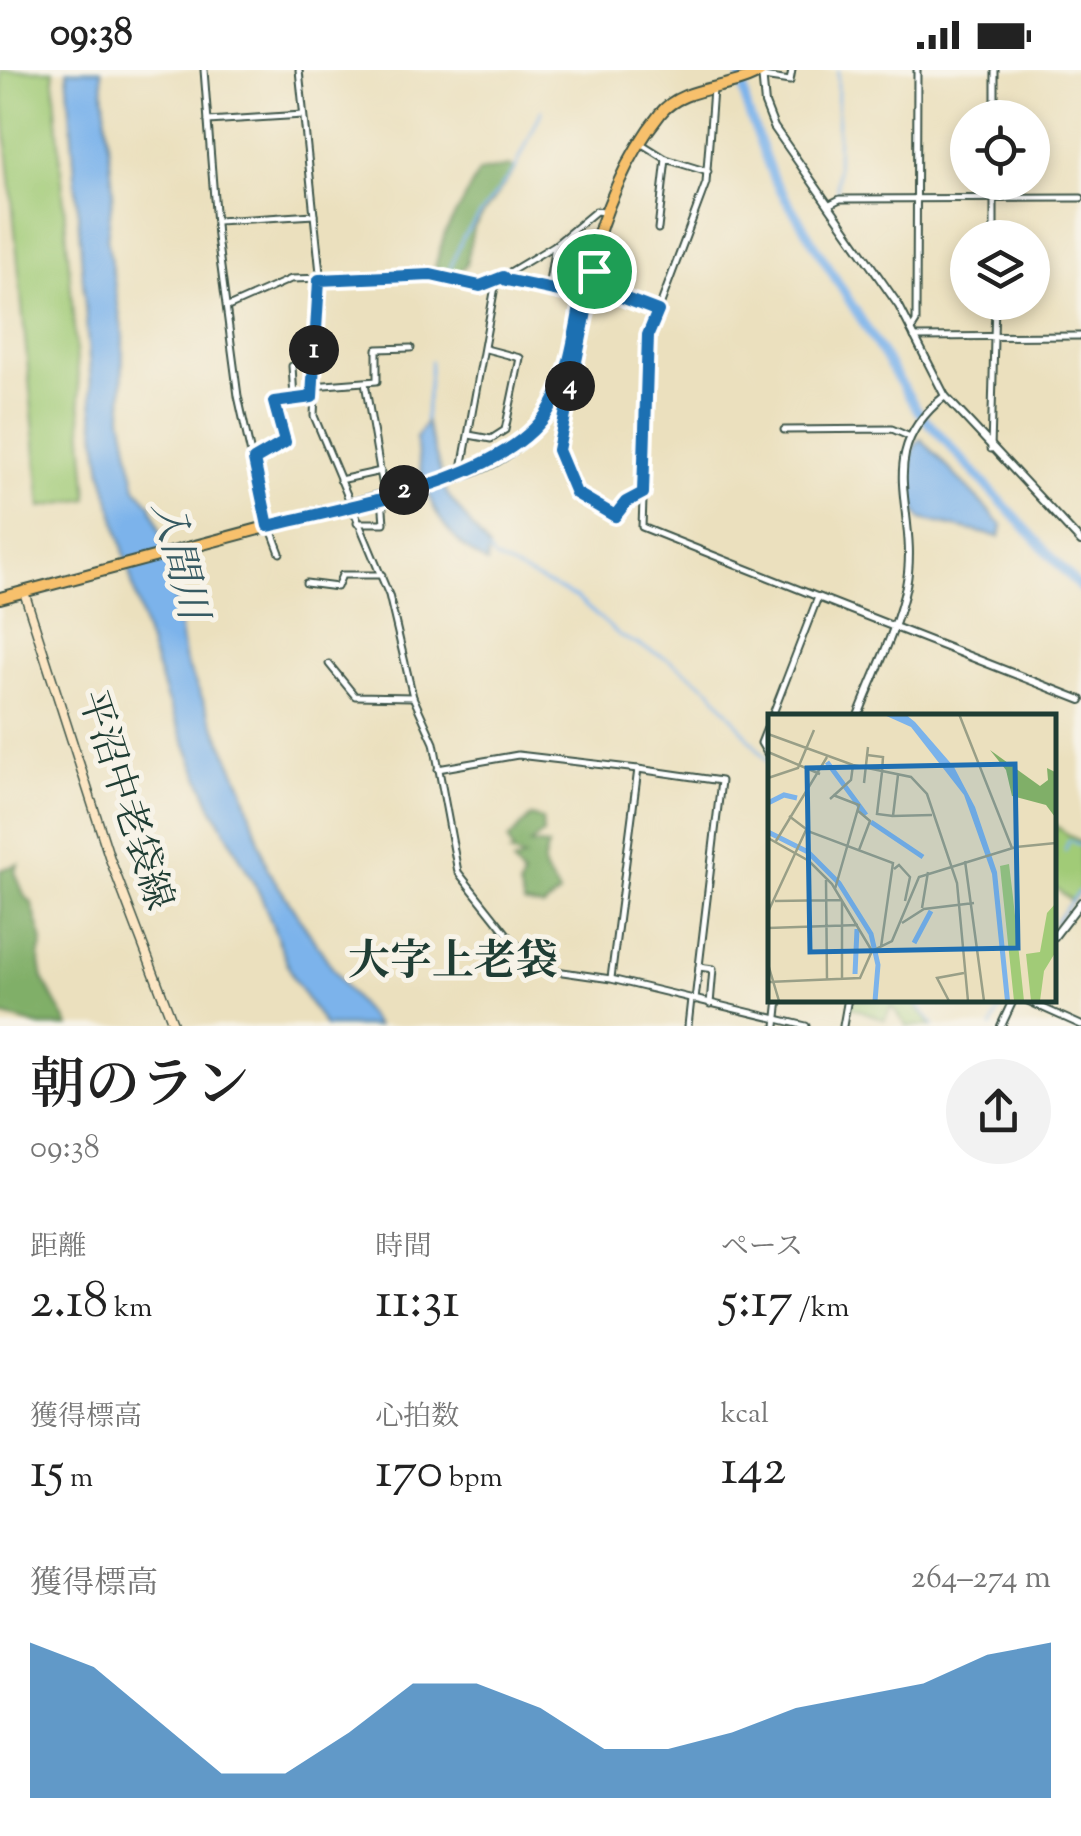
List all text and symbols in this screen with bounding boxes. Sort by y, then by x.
text: 09:38 [50,8,133,62]
map controls [950,100,1050,320]
button: locate [950,100,1050,200]
button: layers [950,220,1050,320]
pin [552,229,637,314]
icon: arrive [567,244,622,299]
pin: 1 [289,325,339,375]
text: 1 [309,330,319,370]
pin: 4 [545,361,595,411]
text: 4 [563,366,577,406]
pin: 2 [379,465,429,515]
text: 2 [397,470,411,510]
water label: 入間川 [135,496,220,630]
street label: 平沼中老袋線 [62,684,184,918]
inset map [768,714,1056,1001]
district label: 大字上老袋 [348,934,558,994]
text: 朝のラン [30,1049,250,1128]
button: share [946,1059,1051,1164]
text: 09:38 [30,1126,100,1172]
text: 距離 [30,1228,86,1268]
text: 時間 [375,1228,431,1268]
text: ペース [721,1228,803,1268]
text: 2.18 [30,1268,108,1340]
text: 11:31 [375,1268,460,1340]
text: 5:17 [721,1268,793,1340]
text: km [108,1289,152,1329]
text: /km [793,1289,849,1329]
text: kcal [721,1395,769,1435]
text: 獲得標高 [30,1398,142,1438]
text: 心拍数 [375,1398,459,1438]
text: 142 [721,1435,786,1507]
text: 15 [30,1438,64,1510]
text: 170 [375,1438,443,1510]
text: m [64,1459,93,1499]
text: bpm [443,1459,503,1499]
text: 264–274 m [911,1556,1051,1602]
text: 獲得標高 [30,1562,158,1608]

